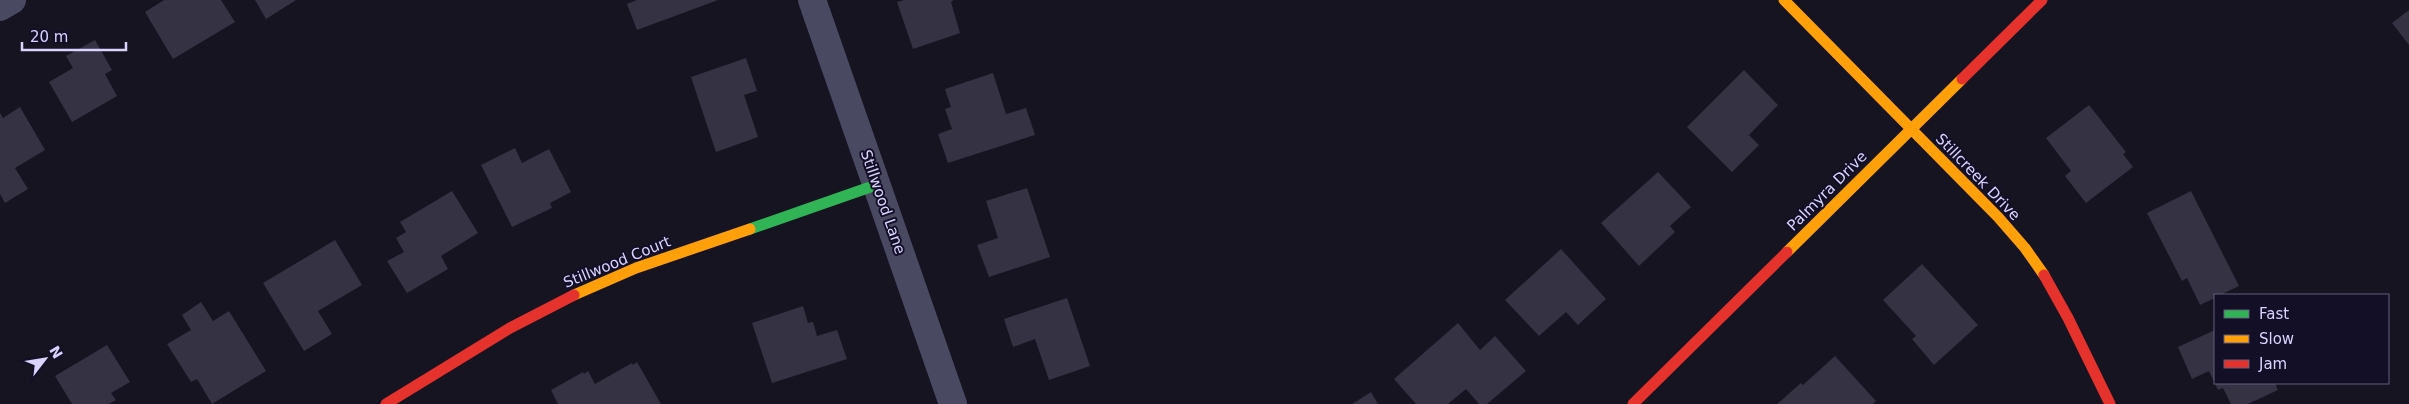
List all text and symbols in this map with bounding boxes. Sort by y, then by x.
scale bar [22,20,126,52]
text: 20 m [30,28,68,46]
street label: Stillcreek Drive [1932,130,2024,224]
street label: Stillwood Lane [857,147,909,257]
street label: Palmyra Drive [1783,147,1871,235]
street label: Stillwood Court [561,232,673,292]
legend [2214,294,2389,384]
text: Fast [2259,305,2289,323]
text: Slow [2259,330,2294,348]
north arrow [20,334,70,384]
text: N [46,343,66,361]
text: Jam [2258,355,2287,373]

